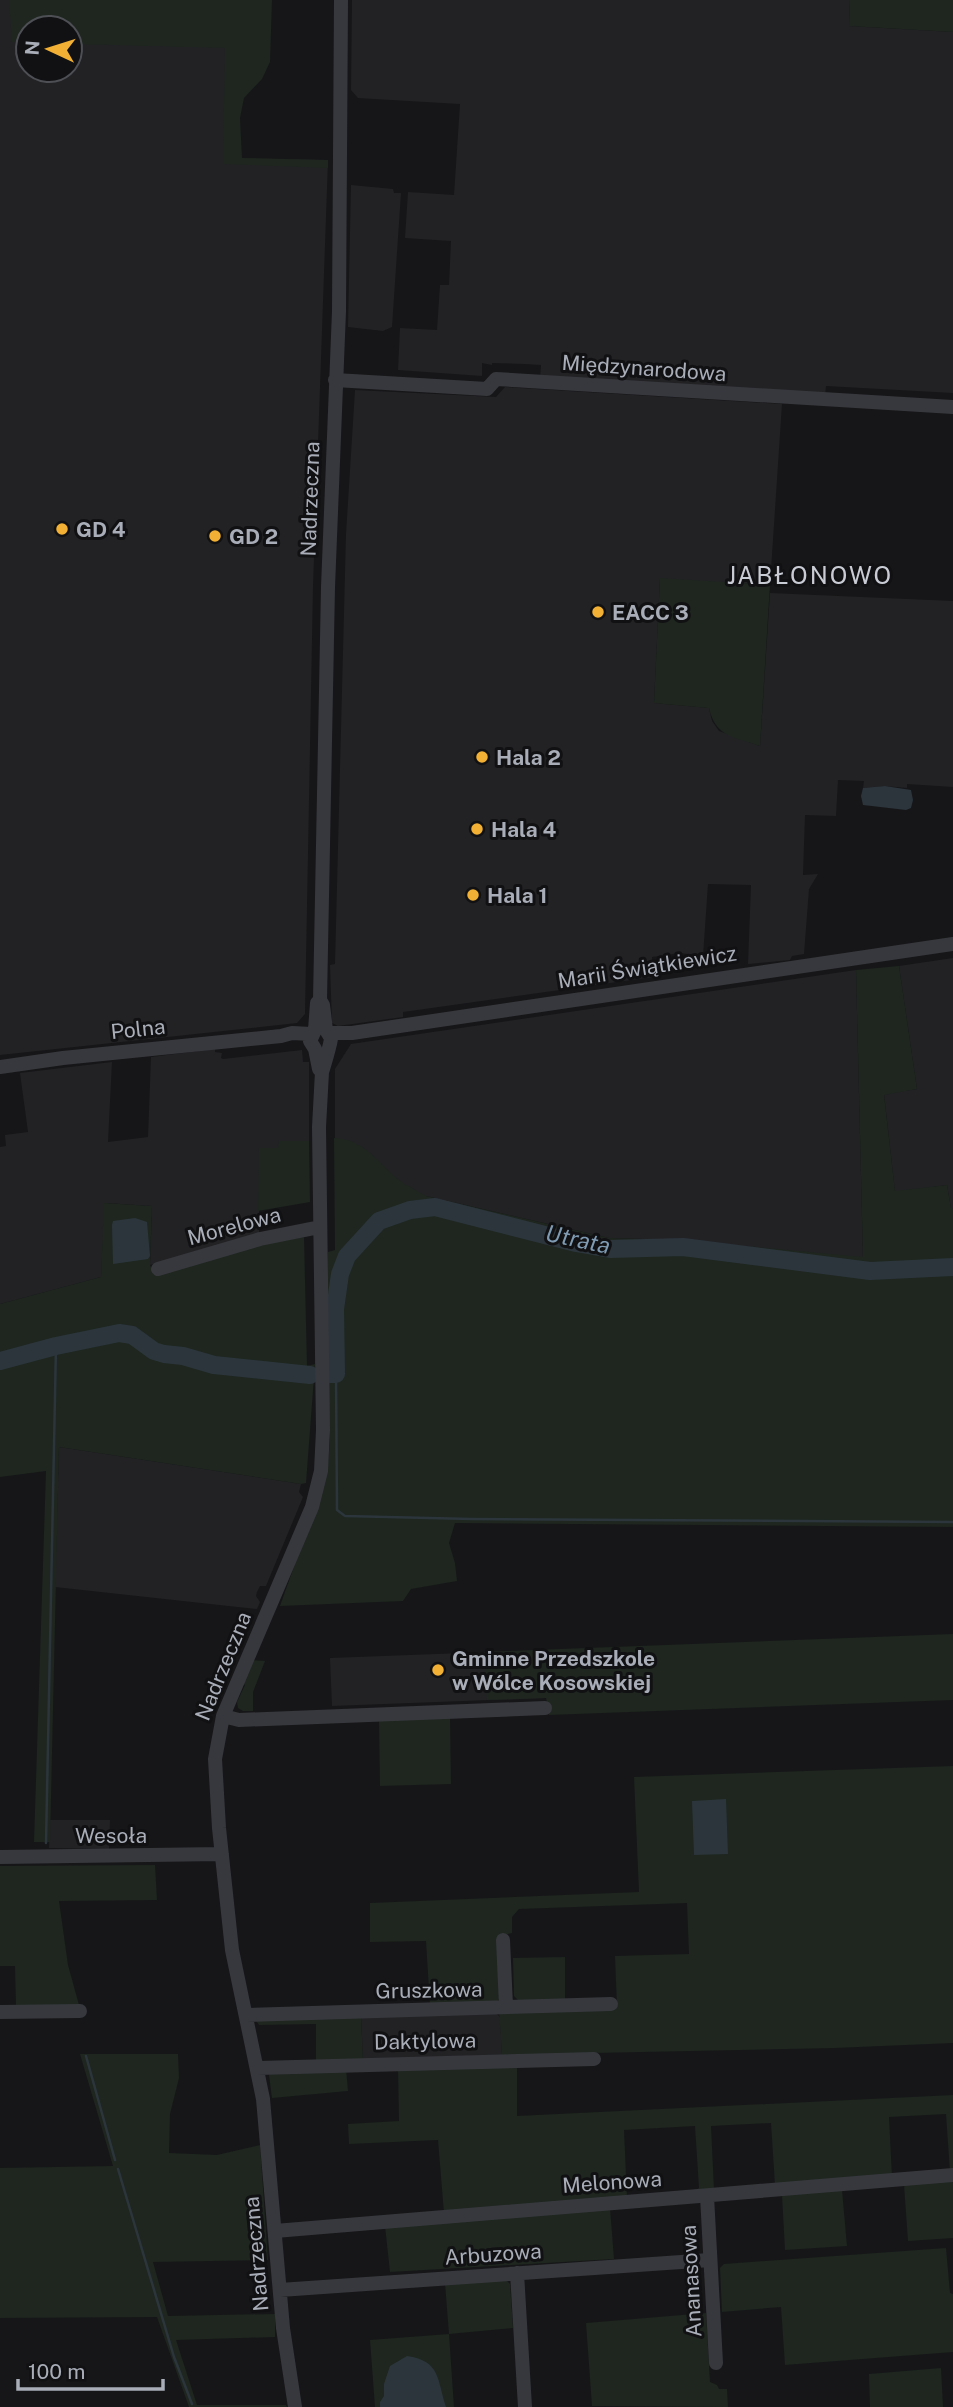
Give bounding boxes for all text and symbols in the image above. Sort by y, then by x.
north arrow [14,14,84,84]
text: N [21,40,44,56]
street label: Międzynarodowa [561,350,727,386]
street label: Nadrzeczna [295,441,325,557]
place label: GD 4 [76,517,126,542]
marker: GD 4 [54,521,70,537]
place label: GD 2 [229,524,278,549]
marker: GD 2 [207,528,223,544]
district label: JABŁONOWO [727,561,893,589]
place label: EACC 3 [612,600,689,625]
marker: EACC 3 [590,604,606,620]
place label: Hala 2 [496,745,561,770]
marker: Hala 2 [474,749,490,765]
place label: Hala 4 [491,817,556,842]
marker: Hala 4 [469,821,485,837]
place label: Hala 1 [487,883,547,908]
marker: Hala 1 [465,887,481,903]
street label: Marii Świątkiewicz [556,941,738,993]
street label: Polna [109,1014,167,1044]
street label: Morelowa [185,1202,283,1250]
water label: Utrata [543,1219,613,1259]
street label: Nadrzeczna [190,1608,256,1724]
place label: Gminne Przedszkole w Wólce Kosowskiej [452,1646,655,1695]
marker: Gminne Przedszkole w Wólce Kosowskiej [430,1662,446,1678]
street label: Wesoła [75,1823,147,1848]
street label: Gruszkowa [375,1977,483,2003]
street label: Daktylowa [374,2028,476,2054]
street label: Melonowa [561,2166,663,2198]
street label: Nadrzeczna [239,2195,273,2313]
street label: Ananasowa [676,2224,706,2338]
street label: Arbuzowa [444,2238,542,2270]
scale bar [18,2348,163,2392]
text: 100 m [28,2359,85,2384]

